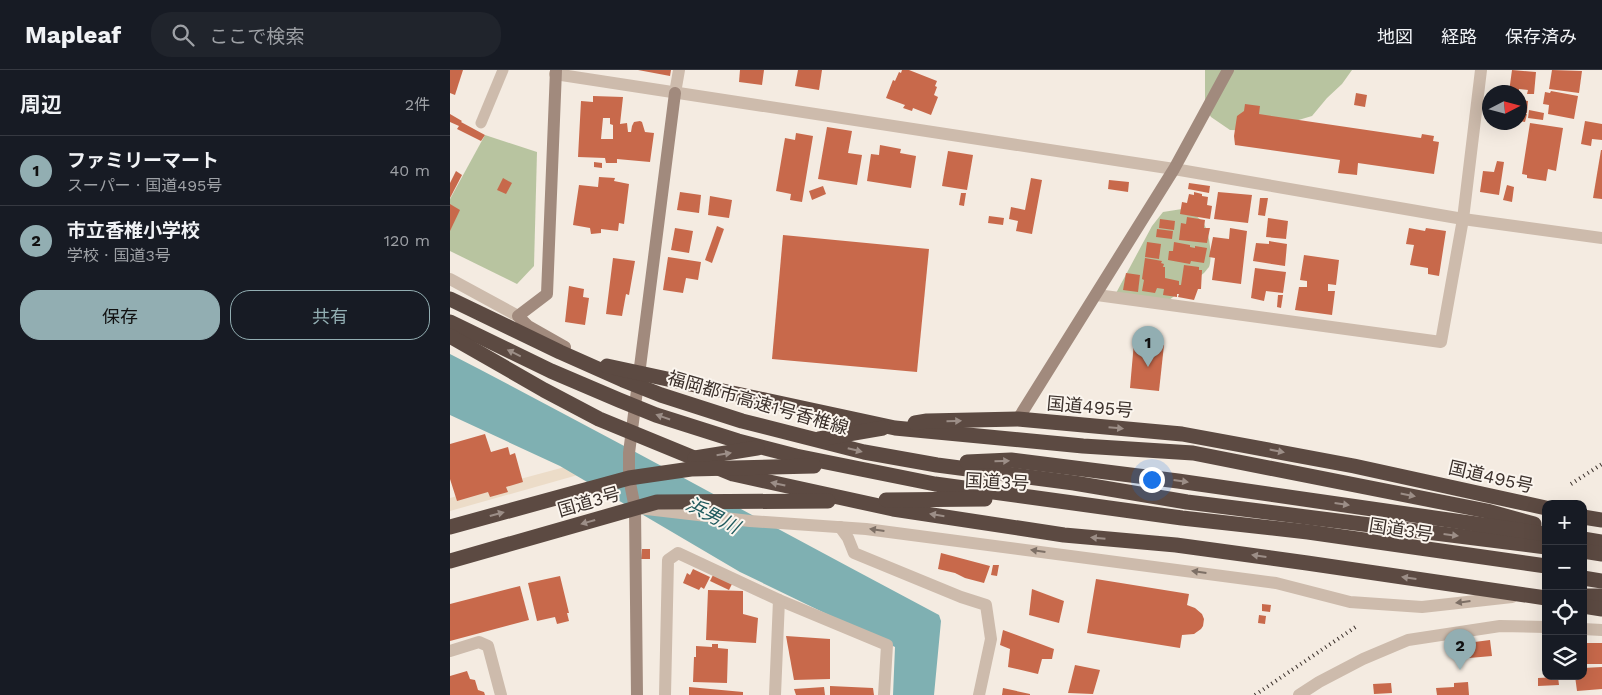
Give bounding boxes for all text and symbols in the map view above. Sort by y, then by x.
search box [151,12,501,57]
text: Mapleaf [25,21,121,49]
icon: search [169,21,197,49]
text: ここで検索 [209,25,304,48]
text: 地図 [1377,26,1413,47]
text: 経路 [1441,26,1477,47]
text: 保存済み [1505,26,1577,47]
north arrow [1482,85,1527,130]
text: 周辺 [20,92,62,117]
text: 2件 [405,95,430,114]
text: ファミリーマート [67,149,219,172]
text: 1 [33,161,39,180]
text: 40 m [390,161,430,180]
text: スーパー · 国道495号 [67,176,222,195]
text: 市立香椎小学校 [67,219,200,242]
text: 2 [31,231,41,250]
text: 120 m [384,231,430,250]
text: 学校 · 国道3号 [67,246,171,265]
button: 保存 [20,290,220,340]
button: 共有 [230,290,430,340]
pin: 1 [1132,326,1164,367]
one-way arrow [506,349,521,357]
street label: 福岡都市高速1号香椎線 [665,367,851,438]
street label: 国道495号 [1046,392,1134,421]
one-way arrow [655,413,670,421]
one-way arrow [947,416,963,424]
one-way arrow [1109,424,1125,432]
one-way arrow [847,446,862,454]
one-way arrow [1269,448,1285,456]
one-way arrow [717,449,733,457]
one-way arrow [994,456,1010,464]
street label: 国道495号 [1447,457,1536,496]
your location [1139,467,1165,493]
street label: 国道3号 [964,469,1030,494]
one-way arrow [1173,477,1189,485]
one-way arrow [770,480,785,488]
street label: 国道3号 [555,483,623,521]
one-way arrow [1400,491,1416,499]
water label: 浜男川 [682,492,745,540]
one-way arrow [1334,500,1350,508]
map controls [1542,500,1587,680]
button: + [1542,500,1587,545]
one-way arrow [490,510,505,518]
one-way arrow [929,511,945,519]
street label: 国道3号 [1368,514,1435,545]
one-way arrow [581,518,596,526]
one-way arrow [869,526,885,534]
one-way arrow [1444,532,1460,540]
one-way arrow [1089,534,1105,542]
button: − [1542,545,1587,590]
one-way arrow [1030,547,1046,555]
one-way arrow [1251,552,1267,560]
one-way arrow [1191,568,1207,576]
one-way arrow [1401,573,1417,581]
button: locate [1542,590,1587,635]
one-way arrow [1455,598,1471,606]
pin: 2 [1444,629,1476,670]
button: layers [1542,635,1587,680]

